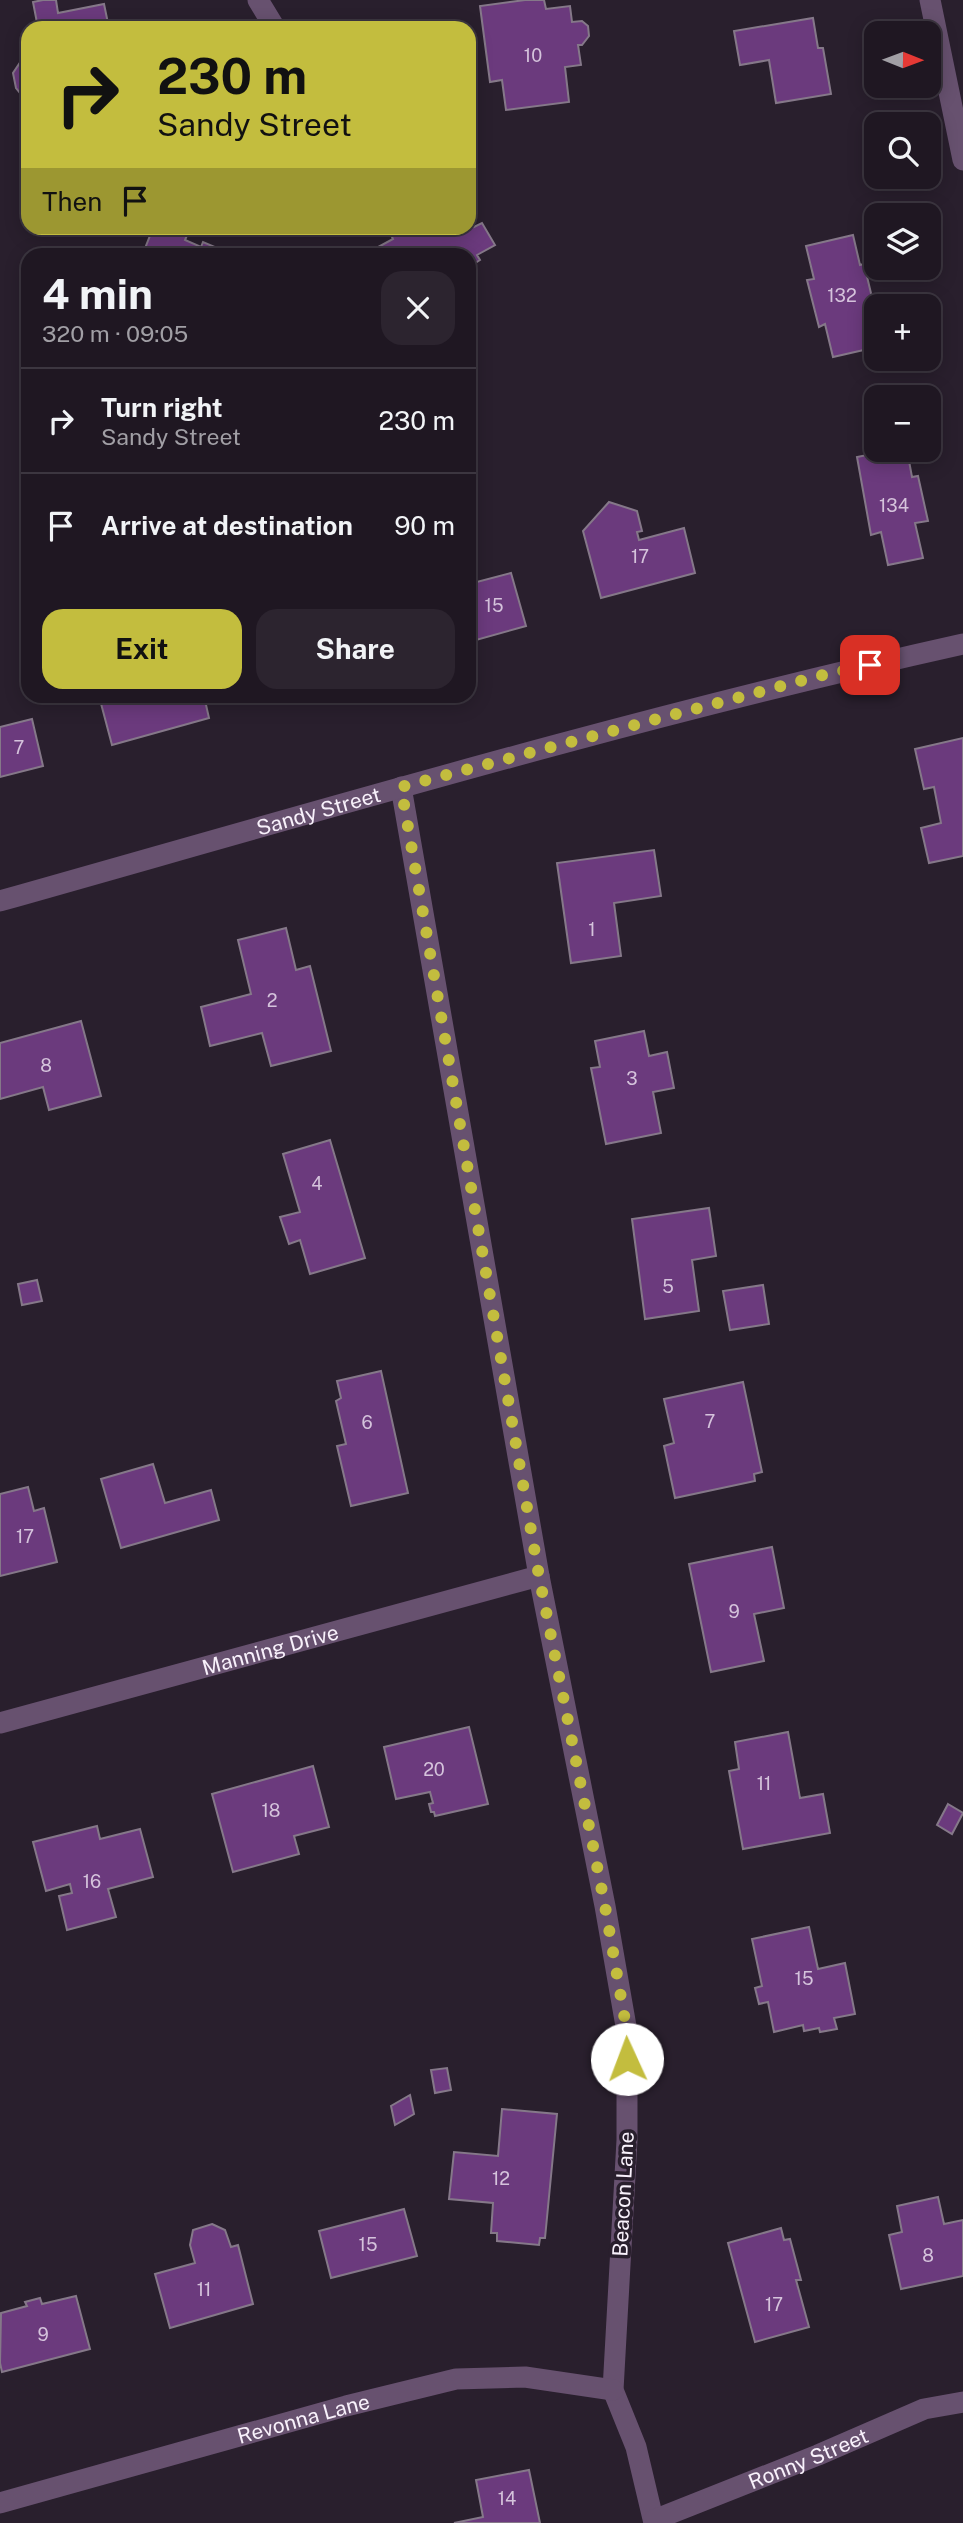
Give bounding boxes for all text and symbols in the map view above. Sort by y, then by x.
north arrow [864,21,942,98]
map controls [864,21,941,462]
house number: 10 [524,45,542,66]
text: 230 m [157,47,307,105]
icon: right [42,49,133,140]
text: Sandy Street [157,106,352,143]
button: search [864,112,941,189]
icon: arrive [116,182,154,220]
text: Then [42,186,102,217]
button: layers [864,203,941,280]
text: 4 min [42,269,153,318]
button: close [381,271,455,345]
house number: 132 [827,285,857,306]
button: + [864,294,941,371]
text: 320 m · 09:05 [42,320,188,347]
button: − [864,385,941,462]
text: Turn right [101,392,223,423]
icon: right [42,402,80,440]
text: 230 m [379,405,455,436]
text: Sandy Street [101,423,241,450]
house number: 134 [879,495,909,516]
icon: arrive [42,507,80,545]
text: Arrive at destination [101,510,353,541]
text: 90 m [394,510,455,541]
house number: 17 [631,546,649,567]
house number: 15 [485,595,503,616]
button: Exit [42,609,242,689]
button: Share [256,609,455,689]
pin [840,635,900,695]
icon: arrive [851,646,889,684]
house number: 7 [14,737,24,758]
street label: Sandy Street [253,781,383,840]
house number: 1 [588,919,596,940]
house number: 2 [267,990,277,1011]
house number: 8 [40,1055,52,1076]
house number: 3 [626,1068,638,1089]
house number: 4 [311,1173,323,1194]
house number: 5 [662,1276,674,1297]
house number: 7 [705,1411,715,1432]
house number: 6 [361,1412,373,1433]
house number: 17 [16,1526,34,1547]
house number: 9 [728,1601,740,1622]
street label: Manning Drive [199,1619,341,1680]
house number: 20 [423,1759,445,1780]
house number: 11 [757,1773,771,1794]
house number: 18 [262,1800,280,1821]
house number: 16 [83,1871,101,1892]
house number: 15 [795,1968,813,1989]
position arrow [590,2022,664,2096]
street label: Beacon Lane [607,2131,639,2257]
house number: 12 [492,2168,510,2189]
house number: 15 [359,2234,377,2255]
house number: 8 [922,2245,934,2266]
house number: 11 [197,2279,211,2300]
house number: 17 [765,2294,783,2315]
house number: 9 [37,2324,49,2345]
street label: Revonna Lane [234,2388,372,2448]
street label: Ronny Street [745,2422,872,2494]
house number: 14 [498,2488,516,2509]

